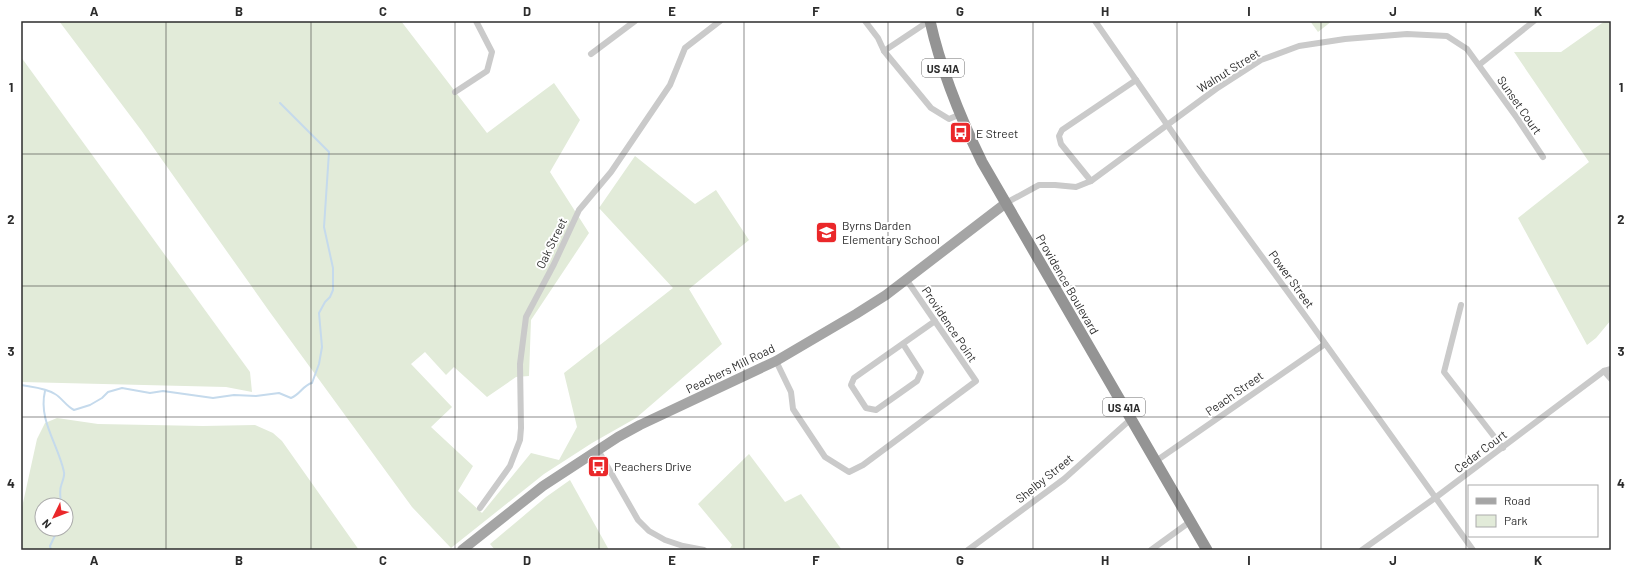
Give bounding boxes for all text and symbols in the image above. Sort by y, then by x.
text: A [90,3,99,19]
text: B [235,3,243,19]
text: C [379,3,387,19]
text: D [523,3,531,19]
text: E [668,3,676,19]
text: F [812,3,820,19]
text: G [956,3,964,19]
text: H [1101,3,1109,19]
text: I [1247,3,1251,19]
text: J [1389,3,1397,19]
text: K [1534,3,1542,19]
street label: Walnut Street [1194,45,1262,95]
road number: US 41A [922,59,964,77]
street label: Sunset Court [1495,73,1545,137]
text: 1 [9,79,13,95]
text: 1 [1619,79,1623,95]
bus stop icon: E Street [947,120,973,146]
place label: E Street [976,126,1018,140]
text: 2 [7,211,15,227]
text: 2 [1617,211,1625,227]
street label: Oak Street [533,215,569,271]
place label: Byrns Darden Elementary School [842,218,940,246]
school or university icon: Byrns Darden Elementary School [813,219,839,245]
street label: Providence Boulevard [1034,232,1102,336]
street label: Power Street [1266,248,1318,310]
street label: Providence Point [920,284,980,364]
street label: Peachers Mill Road [683,340,777,396]
text: 3 [7,343,15,359]
text: 3 [1617,343,1625,359]
street label: Peach Street [1202,368,1266,418]
road number: US 41A [1103,398,1145,416]
street label: Cedar Court [1451,427,1509,475]
street label: Shelby Street [1013,451,1075,505]
bus stop icon: Peachers Drive [586,453,612,479]
place label: Peachers Drive [614,459,692,473]
text: 4 [7,475,15,491]
text: 4 [1617,475,1625,491]
legend [1468,485,1598,537]
text: Road [1504,493,1531,507]
north arrow [34,497,74,537]
text: Park [1504,513,1528,527]
text: N [39,517,54,531]
text: A [90,552,99,568]
text: B [235,552,243,568]
text: C [379,552,387,568]
text: D [523,552,531,568]
text: E [668,552,676,568]
text: F [812,552,820,568]
text: G [956,552,964,568]
text: H [1101,552,1109,568]
text: I [1247,552,1251,568]
text: J [1389,552,1397,568]
text: K [1534,552,1542,568]

